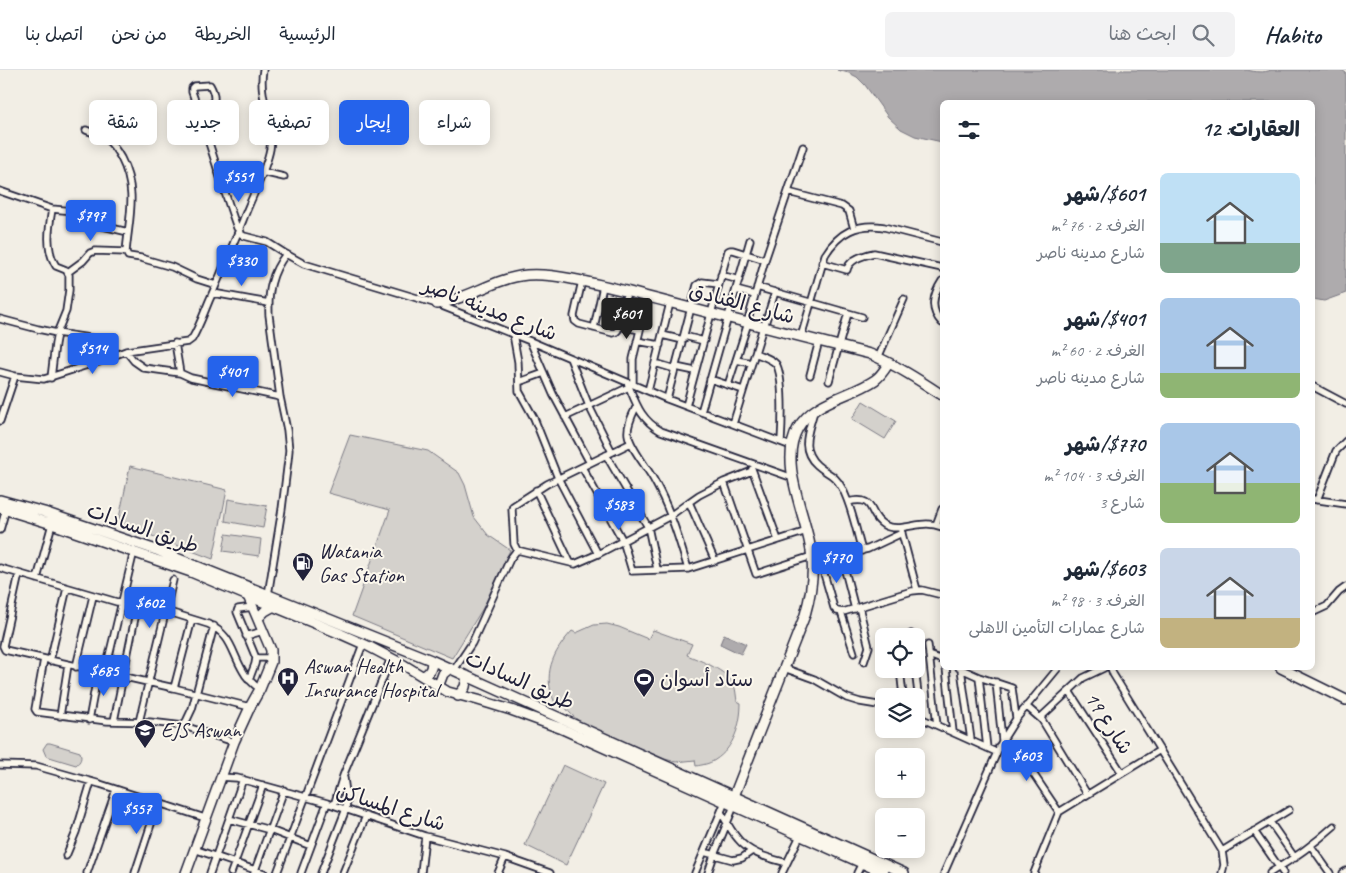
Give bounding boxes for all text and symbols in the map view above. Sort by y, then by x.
search box [885,12,1235,57]
text: Habito [1265,20,1321,50]
icon: search [1189,21,1217,49]
text: ابحث هنا [1108,22,1177,46]
text: اتصل بنا [25,23,83,45]
text: من نحن [111,23,167,45]
text: الخريطة [195,23,251,45]
text: الرئيسية [279,23,336,45]
chip: شقة [89,100,157,145]
chip: جديد [167,100,239,145]
chip: تصفية [249,100,329,145]
chip: إيجار [339,100,409,145]
chip: شراء [419,100,490,145]
icon: filters [955,116,983,144]
text: العقارات: 12 [1202,116,1300,142]
pin: $551 [209,160,269,203]
text: $551 [225,167,253,187]
text: $601/شهر [1065,181,1145,207]
icon: home [1200,193,1260,253]
pin: $797 [61,200,121,242]
text: $797 [77,206,105,226]
text: الغرف: 2 · 76 m² [1051,216,1145,236]
text: شارع مدينه ناصر [1037,243,1145,263]
pin: $330 [212,244,272,287]
text: $330 [228,251,256,271]
street label: شارع مدينه ناصر [417,271,561,348]
street label: شارع الفنادق [686,276,798,331]
pin: $601 [597,298,657,340]
text: $601 [612,304,642,324]
text: $401/شهر [1065,306,1145,332]
icon: home [1200,318,1260,378]
pin: $514 [63,332,123,375]
text: $514 [79,339,107,359]
text: الغرف: 2 · 60 m² [1051,341,1145,361]
pin: $401 [203,356,263,398]
text: $401 [219,362,247,382]
text: شارع مدينه ناصر [1037,368,1145,388]
text: $770/شهر [1066,431,1145,457]
icon: home [1200,443,1260,503]
text: الغرف: 3 · 104 m² [1044,466,1145,486]
pin: $583 [589,488,649,531]
text: شارع 3 [1099,493,1145,513]
text: $583 [605,495,633,515]
street label: طريق السادات [84,497,202,559]
place label: Watania Gas Station [319,538,405,588]
pin: $770 [807,542,867,584]
text: $770 [823,548,851,568]
fuel station icon: Watania Gas Station [291,551,315,582]
text: $603/شهر [1065,556,1145,582]
icon: home [1200,568,1260,628]
pin: $602 [120,586,180,629]
text: الغرف: 3 · 98 m² [1051,591,1145,611]
text: $602 [135,593,165,613]
text: شارع عمارات التأمين الاهلى [968,618,1145,638]
map controls [875,628,925,858]
button: locate [875,628,925,678]
street label: طريق السادات [461,644,579,716]
place label: Aswan Health Insurance Hospital [304,653,442,703]
pin: $685 [74,654,134,697]
text: $685 [90,661,118,681]
hospital icon: Aswan Health Insurance Hospital [276,666,300,697]
place label: ستاد أسوان [660,666,753,692]
sports icon: ستاد أسوان [632,667,656,698]
street label: شارع 19 [1078,687,1139,760]
button: layers [875,688,925,738]
place label: EJS Aswan [161,717,242,743]
school or university icon: EJS Aswan [133,718,157,749]
pin: $603 [997,740,1057,782]
text: $603 [1012,746,1042,766]
button: + [875,748,925,798]
street label: شارع المساكن [333,777,449,839]
pin: $557 [107,792,167,835]
text: $557 [123,799,151,819]
button: − [875,808,925,858]

